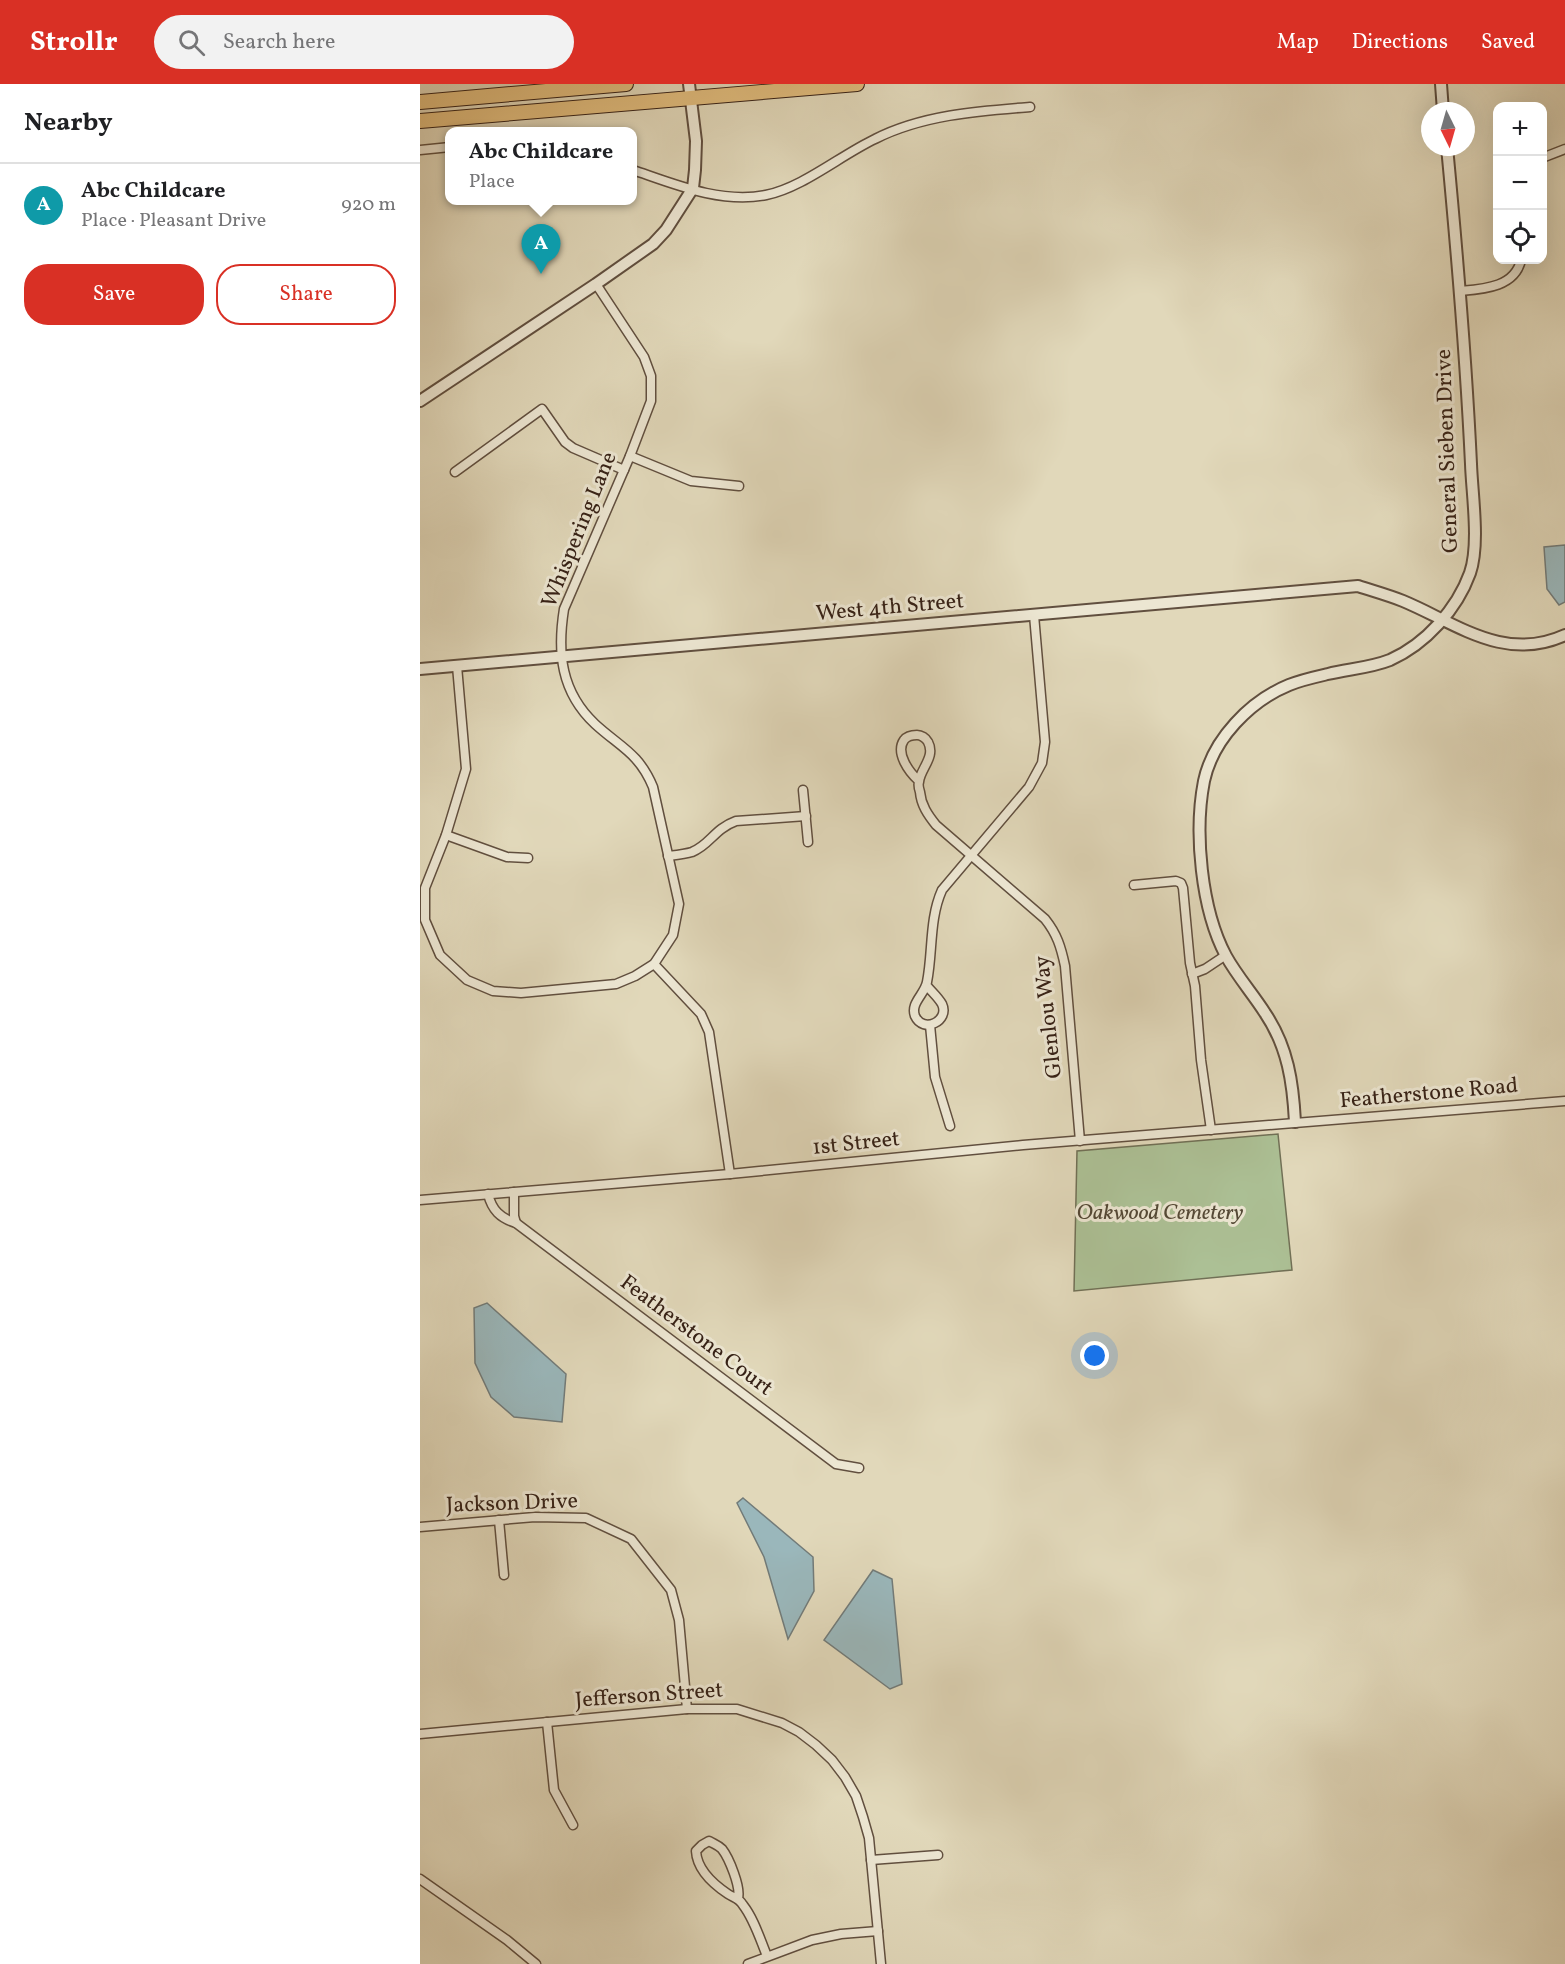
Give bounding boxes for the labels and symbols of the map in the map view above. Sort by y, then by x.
north arrow [1421,102,1475,156]
pin: A [522,224,560,274]
street label: General Sieben Drive [1429,348,1467,554]
street label: Whispering Lane [535,447,625,613]
street label: West 4th Street [815,586,965,630]
street label: Glenlou Way [1027,954,1071,1080]
street label: Featherstone Road [1338,1071,1520,1117]
street label: 1st Street [811,1124,902,1164]
park label: Oakwood Cemetery [1077,1198,1243,1229]
street label: Featherstone Court [613,1268,779,1404]
your location [1080,1341,1109,1370]
street label: Jackson Drive [446,1486,578,1522]
street label: Jefferson Street [574,1675,724,1717]

